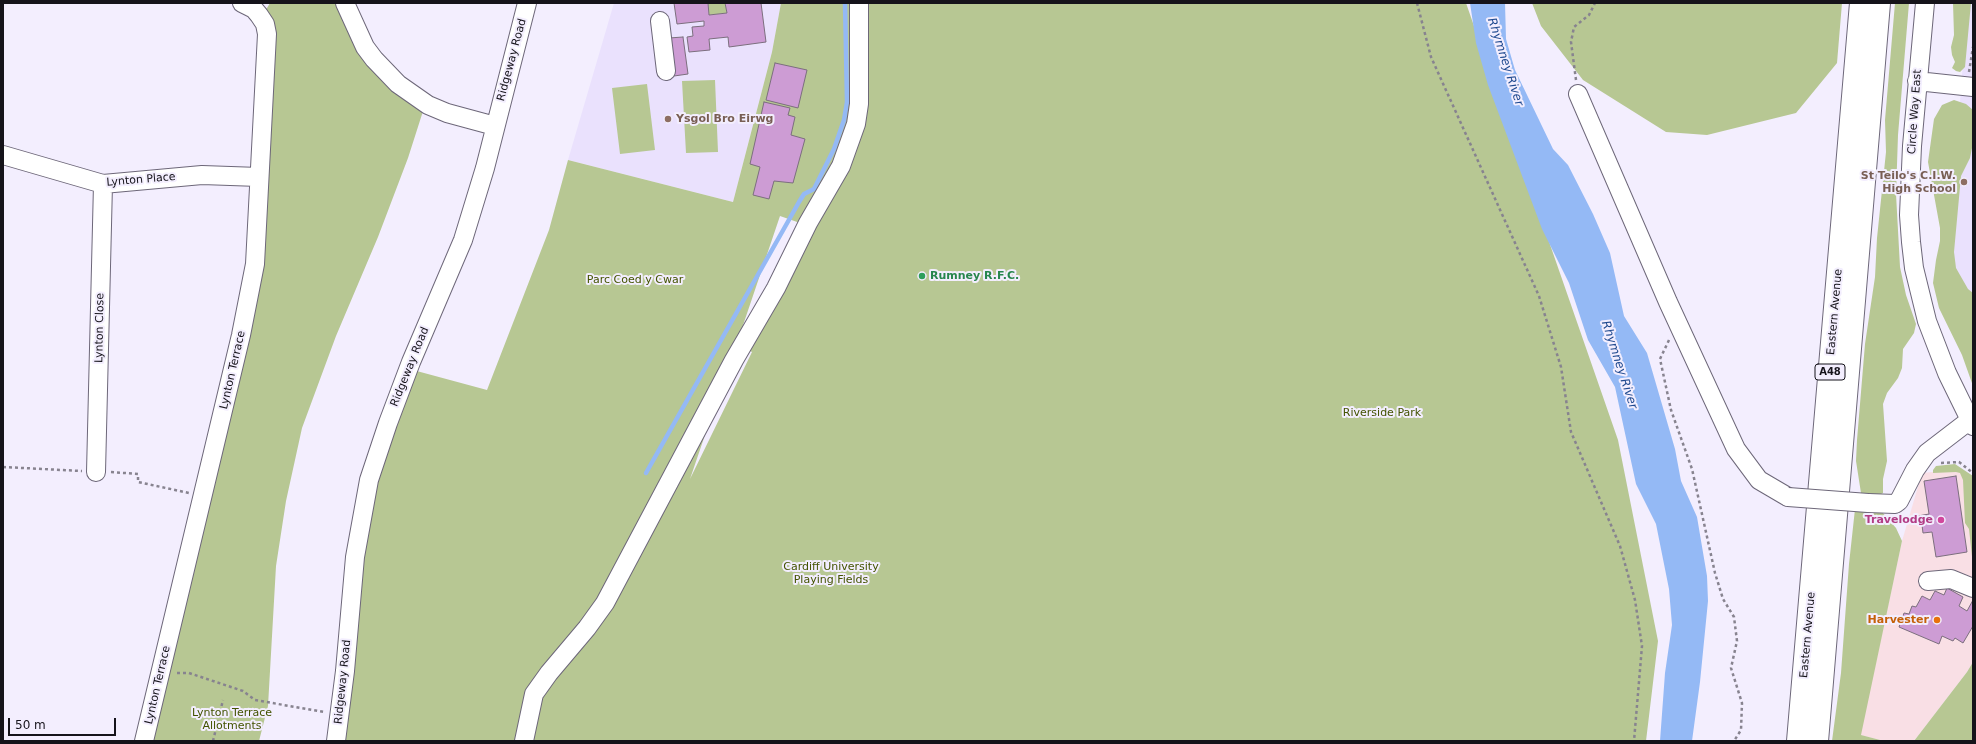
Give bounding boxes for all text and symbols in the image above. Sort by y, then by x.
water label: Rhymney River [1484,16,1526,108]
street label: Ridgeway Road [495,17,529,103]
street label: Circle Way East [1905,69,1925,155]
place label: Ysgol Bro Eirwg [676,112,773,126]
marker: Ysgol Bro Eirwg [663,114,673,124]
place label: St Teilo's C.I.W. High School [1861,169,1956,195]
street label: Lynton Place [106,170,176,190]
marker: St Teilo's C.I.W. High School [1959,177,1969,187]
place label: Rumney R.F.C. [930,269,1019,283]
street label: Eastern Avenue [1825,269,1845,355]
marker: Rumney R.F.C. [917,271,927,281]
park label: Parc Coed y Cwar [587,273,683,287]
street label: Lynton Close [93,293,107,363]
water label: Rhymney River [1598,319,1640,411]
street label: Ridgeway Road [388,325,432,409]
street label: Lynton Terrace [218,329,248,411]
road number: A48 [1815,364,1845,380]
park label: Riverside Park [1343,406,1421,420]
place label: Travelodge [1865,513,1933,527]
marker: Travelodge [1936,515,1946,525]
park label: Cardiff University Playing Fields [783,560,879,586]
street label: Eastern Avenue [1798,592,1818,678]
place label: Harvester [1868,613,1929,627]
marker: Harvester [1932,615,1942,625]
street label: Ridgeway Road [332,639,354,725]
street label: Lynton Terrace [143,644,173,726]
park label: Lynton Terrace Allotments [192,706,272,732]
scale bar [10,710,118,736]
text: 50 m [15,718,46,732]

